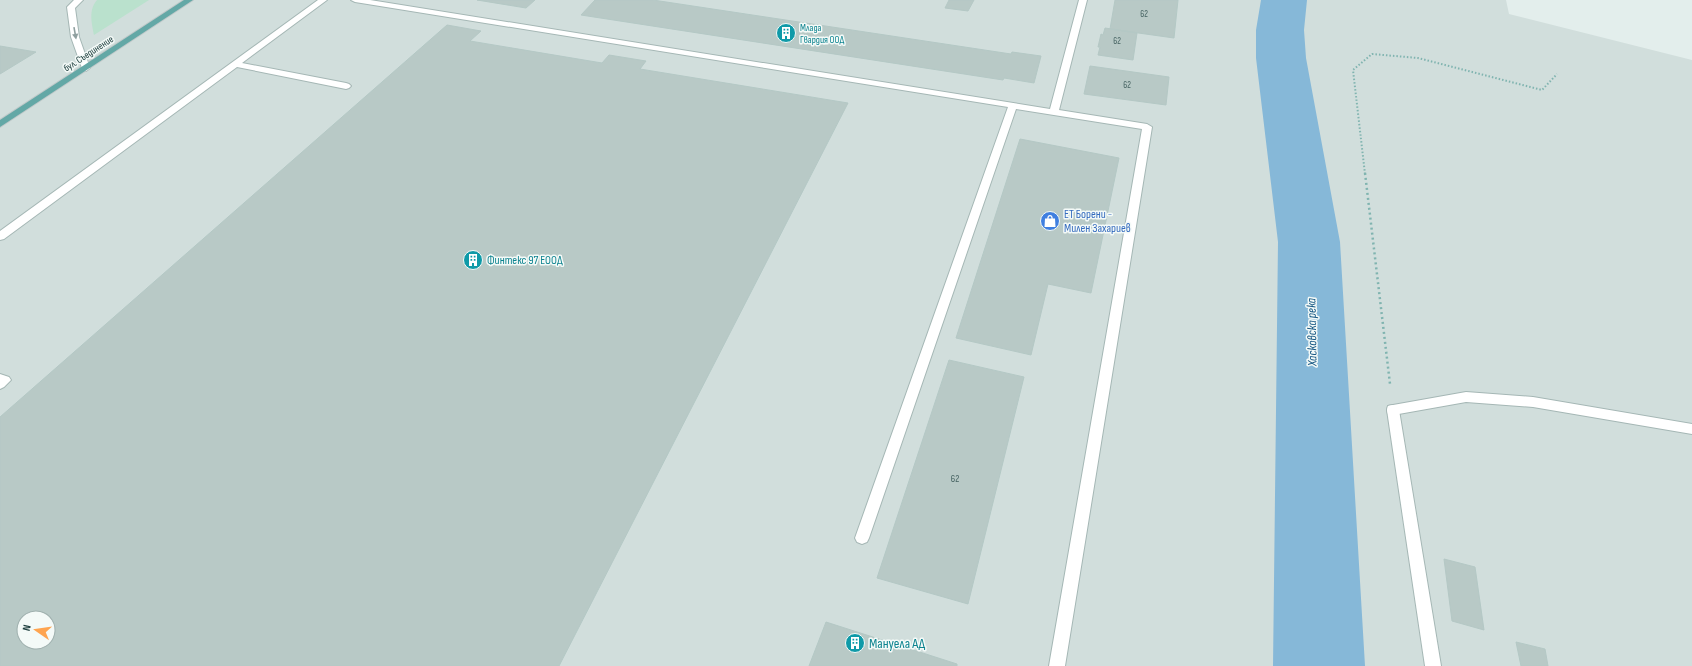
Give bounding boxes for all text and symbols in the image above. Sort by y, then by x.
house number: 62 [1140,9,1148,20]
building icon: Млада Гвардия ООД [775,22,797,44]
place label: Млада Гвардия ООД [800,22,844,46]
one-way arrow [72,26,78,39]
street label: бул. Съединение [61,33,116,74]
house number: 62 [1113,36,1121,47]
house number: 62 [1123,80,1131,91]
place label: ЕТ Борени - Милен Захариев [1064,207,1131,236]
shop icon: ЕТ Борени - Милен Захариев [1039,210,1061,232]
building icon: Финтекс 97 ЕООД [462,249,484,271]
place label: Финтекс 97 ЕООД [487,253,563,268]
water label: Хасковска река [1303,297,1321,367]
house number: 62 [951,473,959,485]
north arrow [16,610,56,650]
text: N [20,623,34,632]
building icon: Мануела АД [844,632,866,654]
place label: Мануела АД [869,635,926,652]

